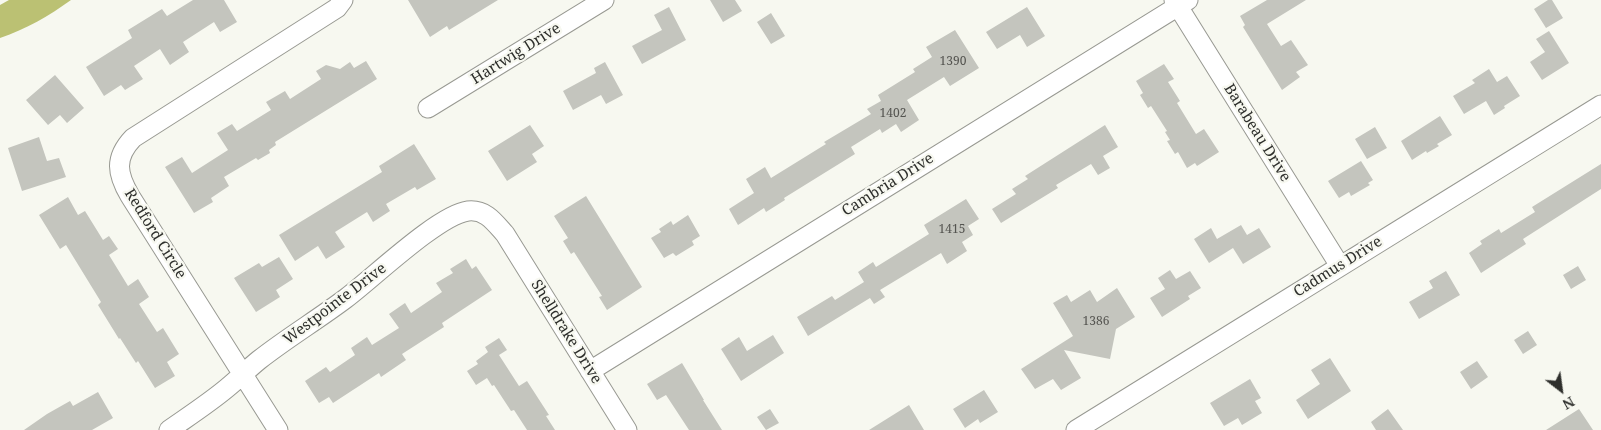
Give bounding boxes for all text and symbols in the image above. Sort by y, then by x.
street label: Hartwig Drive [468,19,564,89]
house number: 1390 [940,55,966,69]
street label: Barabeau Drive [1220,81,1294,185]
house number: 1402 [880,107,906,121]
street label: Cambria Drive [839,150,937,220]
street label: Redford Circle [120,186,190,282]
house number: 1415 [939,223,965,237]
street label: Cadmus Drive [1291,233,1385,301]
street label: Westpointe Drive [280,260,390,348]
street label: Shelldrake Drive [527,277,605,387]
house number: 1386 [1083,315,1109,329]
north arrow [1536,365,1586,415]
text: N [1559,392,1578,414]

